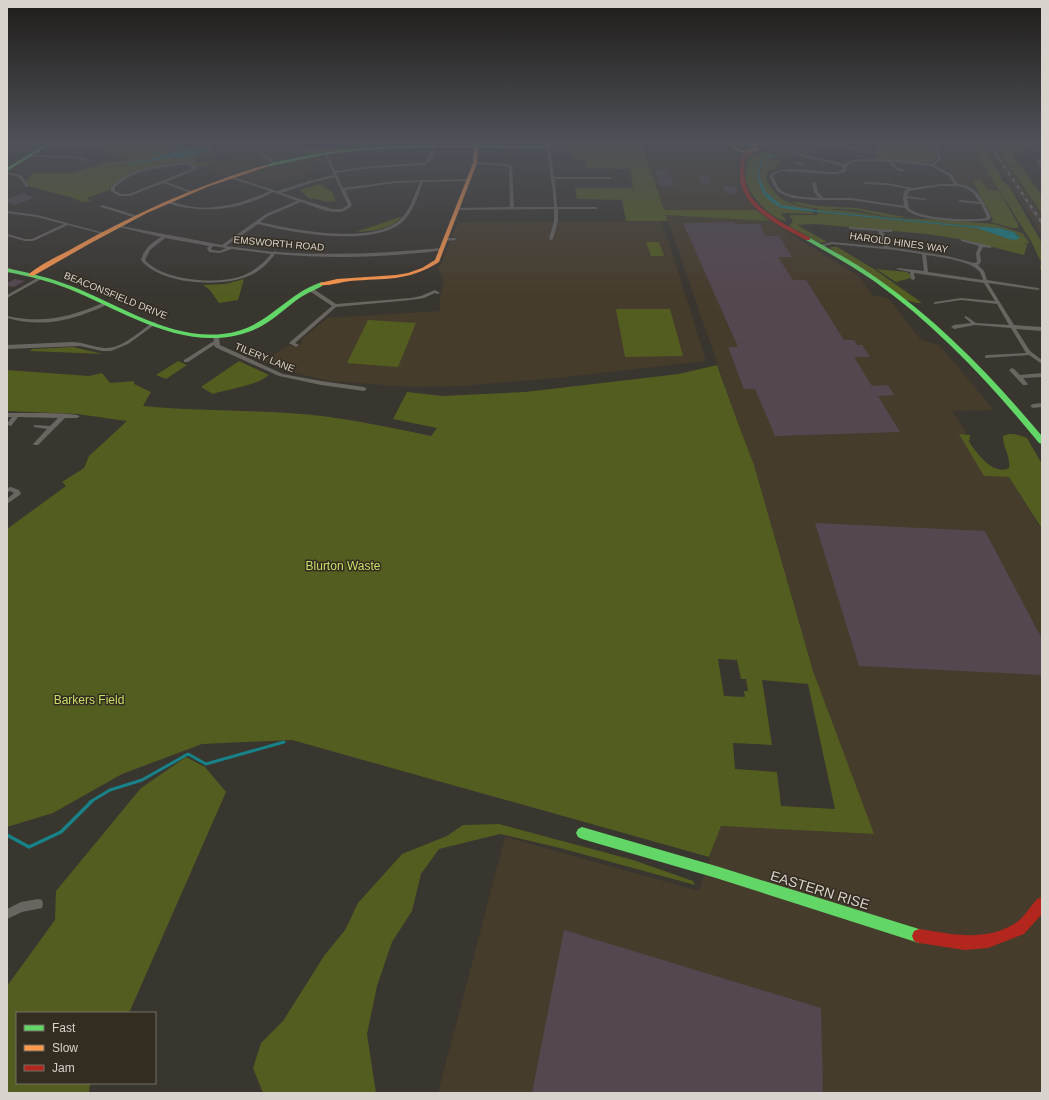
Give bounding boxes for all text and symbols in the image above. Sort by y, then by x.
street label: HAROLD HINES WAY [849,230,949,255]
street label: EMSWORTH ROAD [233,234,325,253]
street label: BEACONSFIELD DRIVE [62,270,169,321]
street label: TILERY LANE [233,340,297,375]
park label: Blurton Waste [306,559,381,573]
park label: Barkers Field [54,693,124,707]
street label: EASTERN RISE [769,867,871,913]
legend [16,1012,156,1084]
text: Fast [52,1021,76,1035]
text: Slow [52,1041,78,1055]
text: Jam [52,1061,75,1075]

